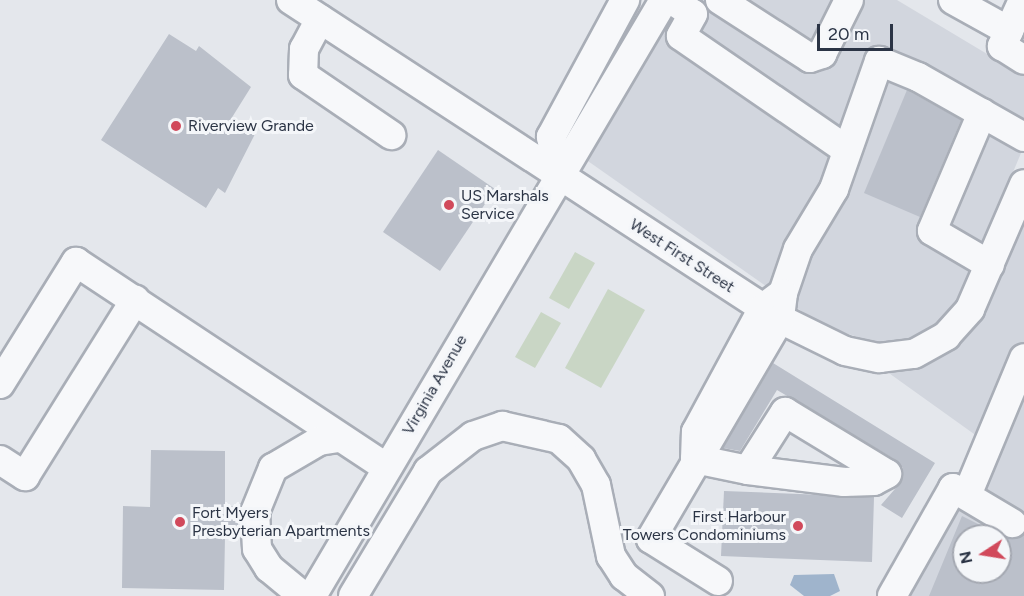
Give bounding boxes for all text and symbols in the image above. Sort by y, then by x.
scale bar [820,12,896,50]
text: 20 m [828,23,869,45]
place label: Riverview Grande [188,116,314,136]
marker: Riverview Grande [169,119,183,133]
place label: US Marshals Service [461,186,549,224]
marker: US Marshals Service [442,198,456,212]
street label: West First Street [626,215,738,297]
street label: Virginia Avenue [399,332,471,438]
place label: Fort Myers Presbyterian Apartments [192,503,370,541]
place label: First Harbour Towers Condominiums [623,507,786,545]
marker: Fort Myers Presbyterian Apartments [173,515,187,529]
marker: First Harbour Towers Condominiums [791,519,805,533]
north arrow [952,524,1012,584]
text: N [955,549,976,565]

